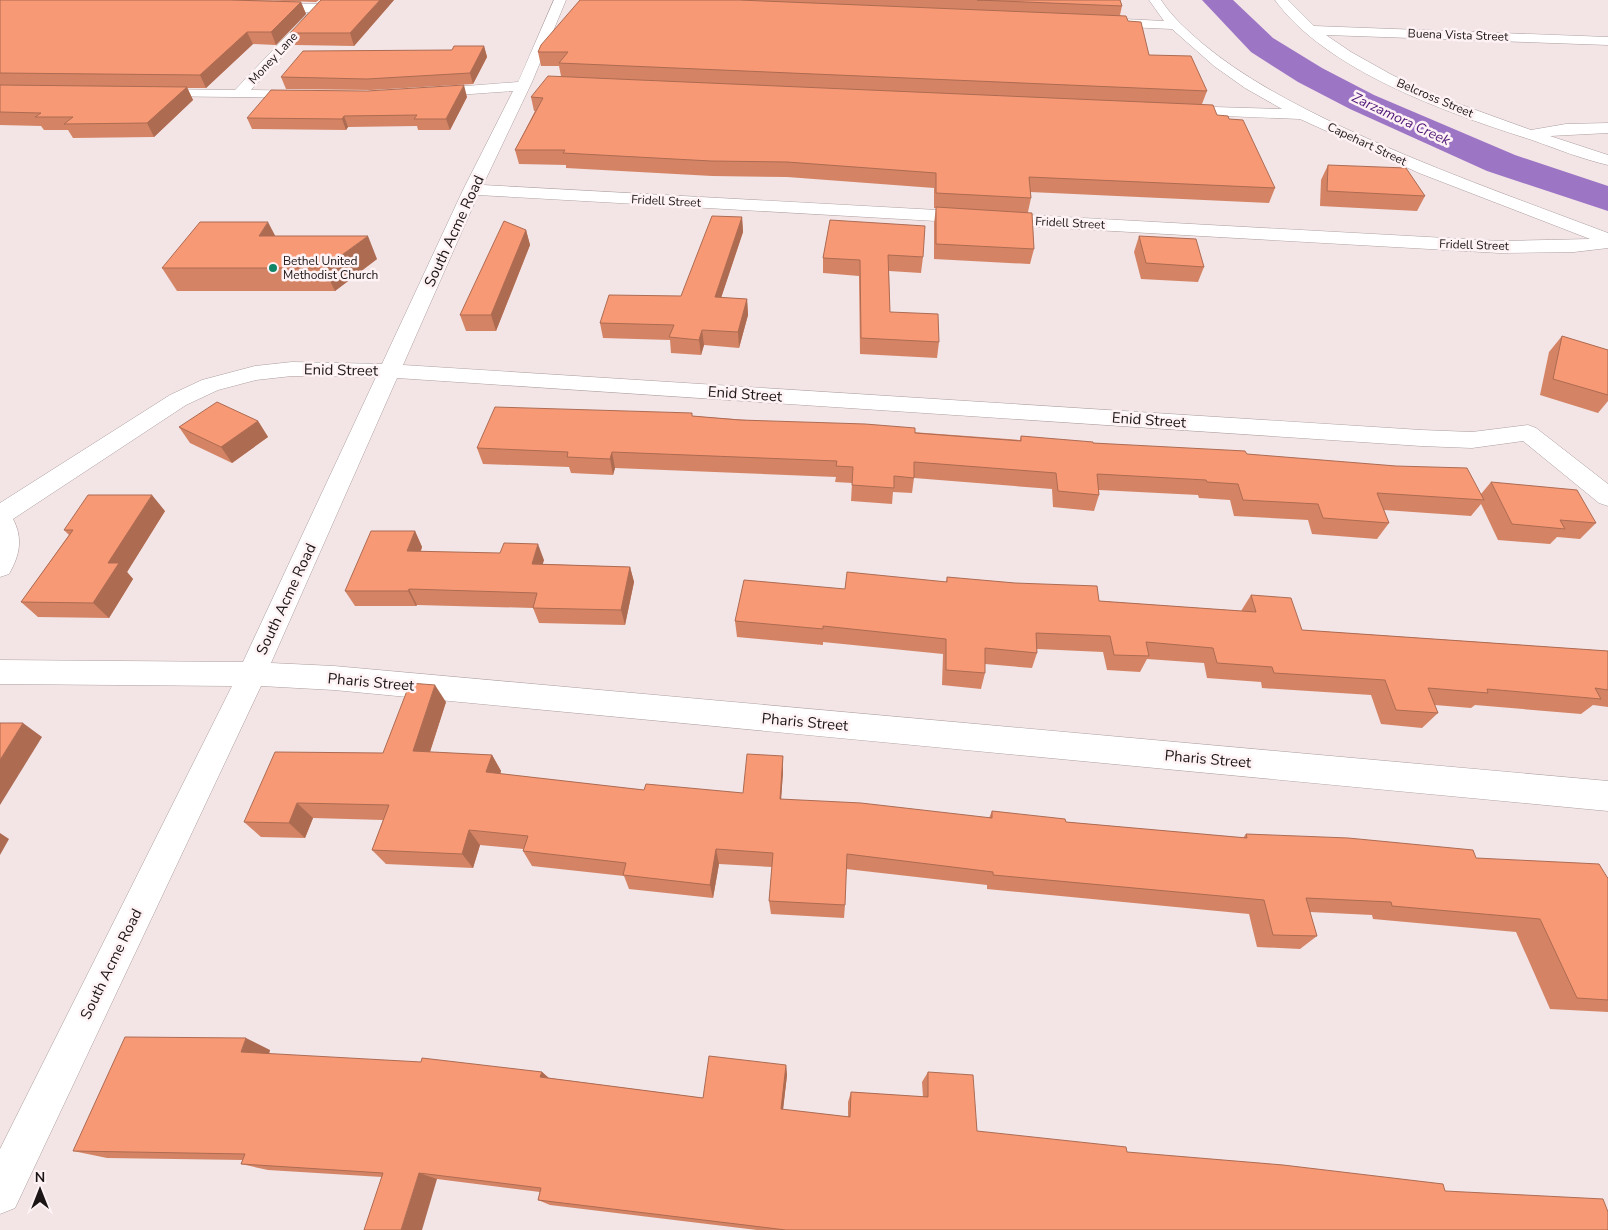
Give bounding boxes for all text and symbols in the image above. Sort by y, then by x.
street label: Buena Vista Street [1407,25,1509,45]
street label: Money Lane [245,29,301,87]
street label: Belcross Street [1394,75,1477,122]
water label: Zarzamora Creek [1349,88,1454,151]
street label: Capehart Street [1325,119,1410,170]
street label: South Acme Road [419,172,489,290]
street label: Fridell Street [631,191,702,211]
street label: Fridell Street [1035,213,1106,233]
street label: Fridell Street [1439,236,1510,254]
place label: Bethel United Methodist Church [283,253,378,283]
marker: Bethel United Methodist Church [267,262,279,274]
street label: Enid Street [304,359,379,381]
street label: Enid Street [707,381,783,407]
street label: Enid Street [1111,407,1187,433]
street label: South Acme Road [251,540,321,658]
street label: Pharis Street [327,668,416,696]
street label: Pharis Street [761,708,850,736]
street label: Pharis Street [1164,745,1253,773]
street label: South Acme Road [75,905,147,1023]
north arrow [15,1165,65,1215]
text: N [35,1168,45,1187]

